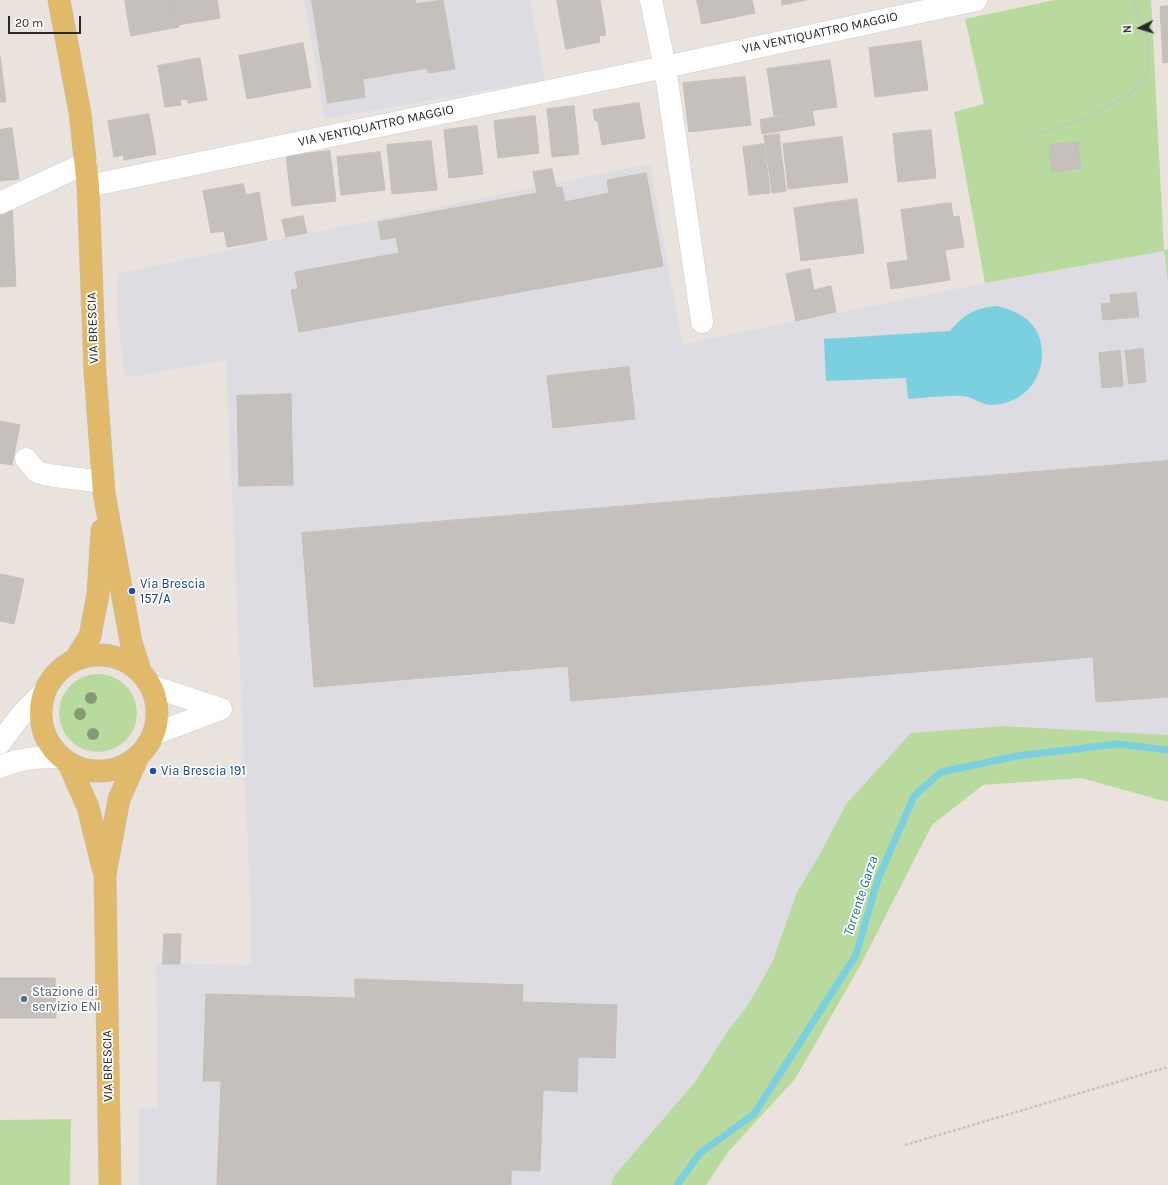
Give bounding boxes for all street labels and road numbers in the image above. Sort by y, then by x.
street label: VIA VENTIQUATTRO MAGGIO [741,9,899,57]
street label: VIA VENTIQUATTRO MAGGIO [297,102,455,150]
street label: VIA BRESCIA [84,292,102,364]
street label: VIA BRESCIA [100,1030,116,1102]

